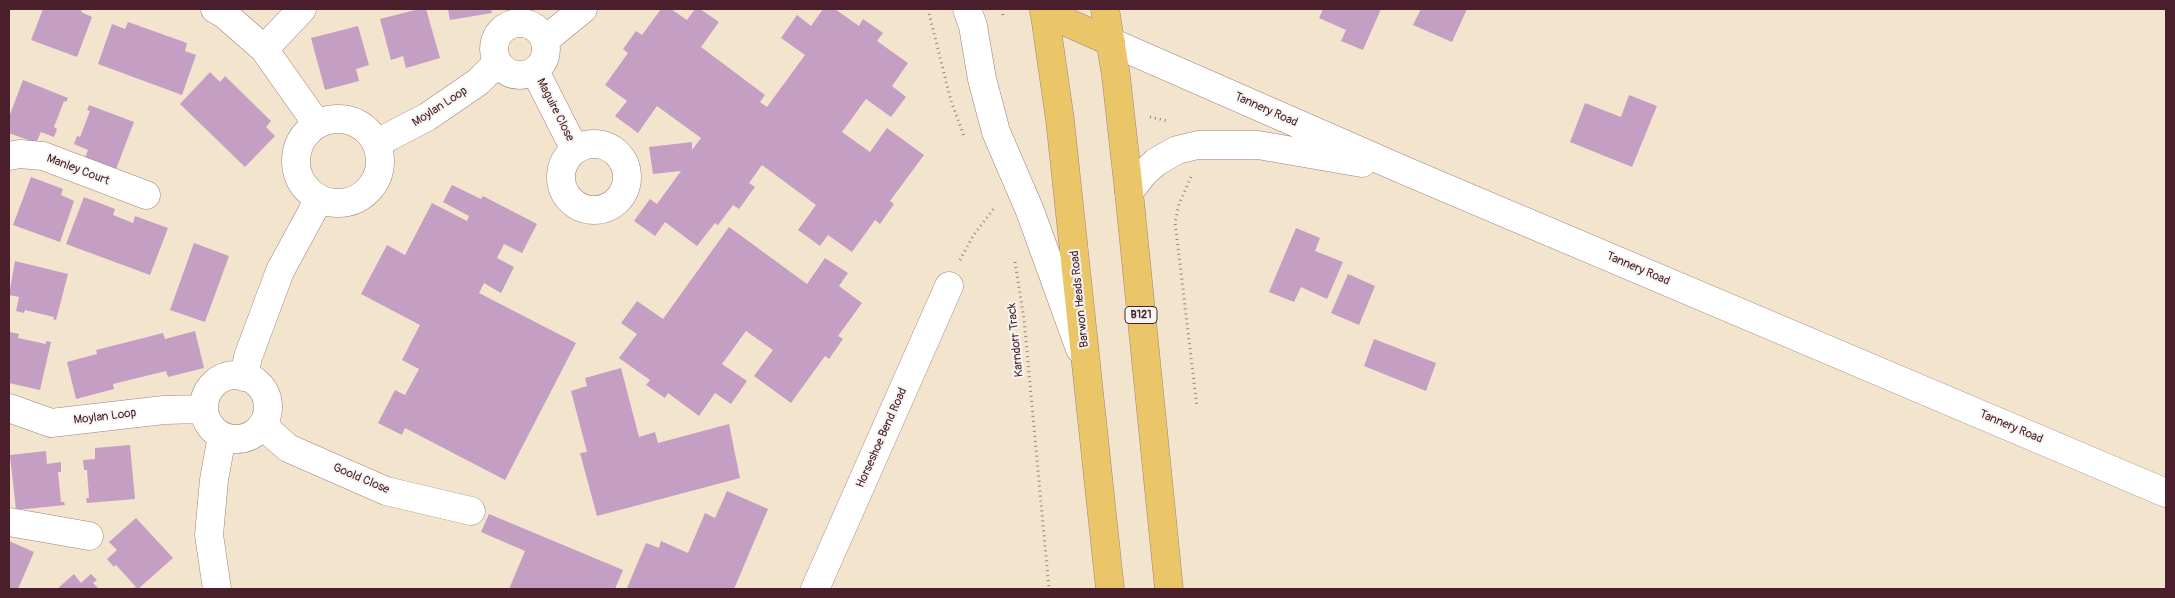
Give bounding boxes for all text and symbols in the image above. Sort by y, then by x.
street label: Maguire Close [533,76,577,144]
street label: Moylan Loop [410,84,470,130]
street label: Tannery Road [1232,90,1300,130]
street label: Manley Court [45,151,111,189]
street label: Tannery Road [1604,249,1672,289]
street label: Barwon Heads Road [1068,250,1092,348]
street label: Karndorr Track [1005,302,1027,378]
road number: B121 [1125,306,1157,324]
street label: Horseshoe Bend Road [853,386,911,490]
street label: Moylan Loop [73,406,137,428]
street label: Tannery Road [1977,407,2045,447]
street label: Goold Close [330,461,392,497]

